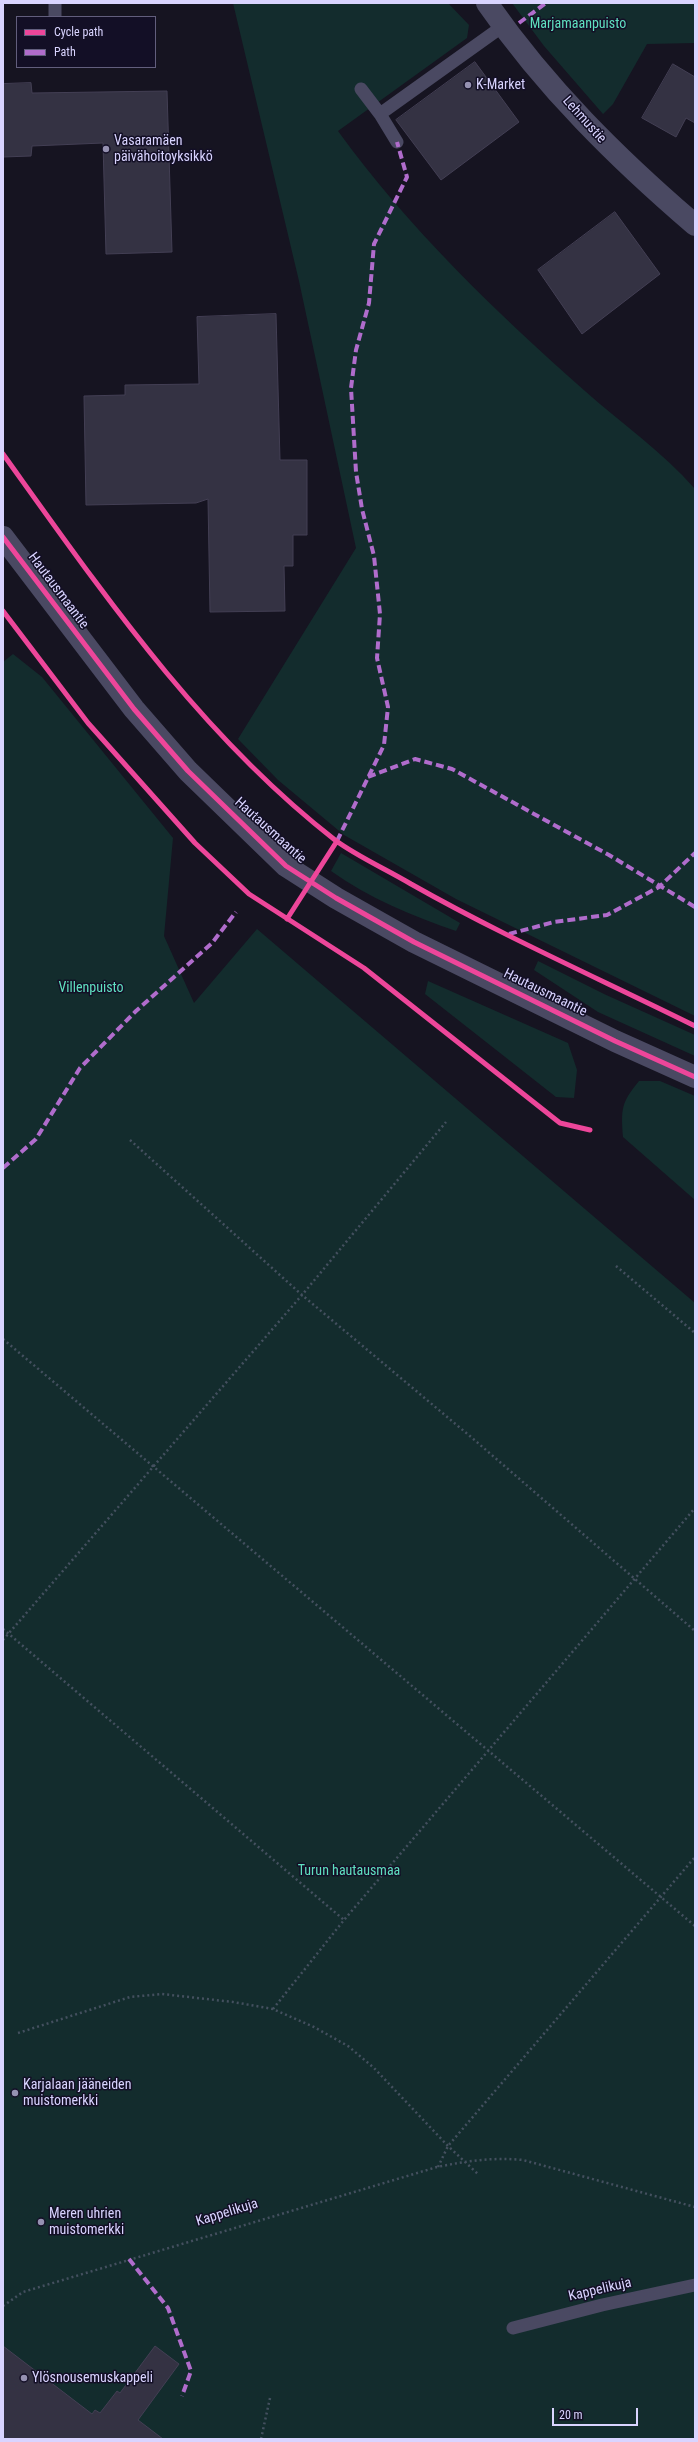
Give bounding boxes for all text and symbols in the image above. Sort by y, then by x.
legend [16,16,156,68]
park label: Marjamaanpuisto [530,16,626,32]
text: Cycle path [54,25,103,39]
text: Path [54,45,76,59]
place label: K-Market [476,77,525,93]
marker: K-Market [463,80,473,90]
street label: Lehmustie [558,93,610,147]
place label: Vasaramäen päivähoitoyksikkö [114,133,213,166]
marker: Vasaramäen päivähoitoyksikkö [101,144,111,154]
street label: Hautausmaantie [24,550,92,632]
street label: Hautausmaantie [231,794,309,868]
street label: Hautausmaantie [501,966,589,1020]
park label: Villenpuisto [58,980,124,996]
park label: Turun hautausmaa [298,1863,400,1879]
place label: Karjalaan jääneiden muistomerkki [23,2077,131,2110]
marker: Karjalaan jääneiden muistomerkki [10,2088,20,2098]
street label: Kappelikuja [194,2196,260,2230]
place label: Meren uhrien muistomerkki [49,2206,124,2238]
marker: Meren uhrien muistomerkki [36,2217,46,2227]
street label: Kappelikuja [567,2275,633,2305]
place label: Ylösnousemuskappeli [32,2370,153,2386]
marker: Ylösnousemuskappeli [19,2373,29,2383]
scale bar [554,2400,640,2426]
text: 20 m [559,2408,583,2422]

